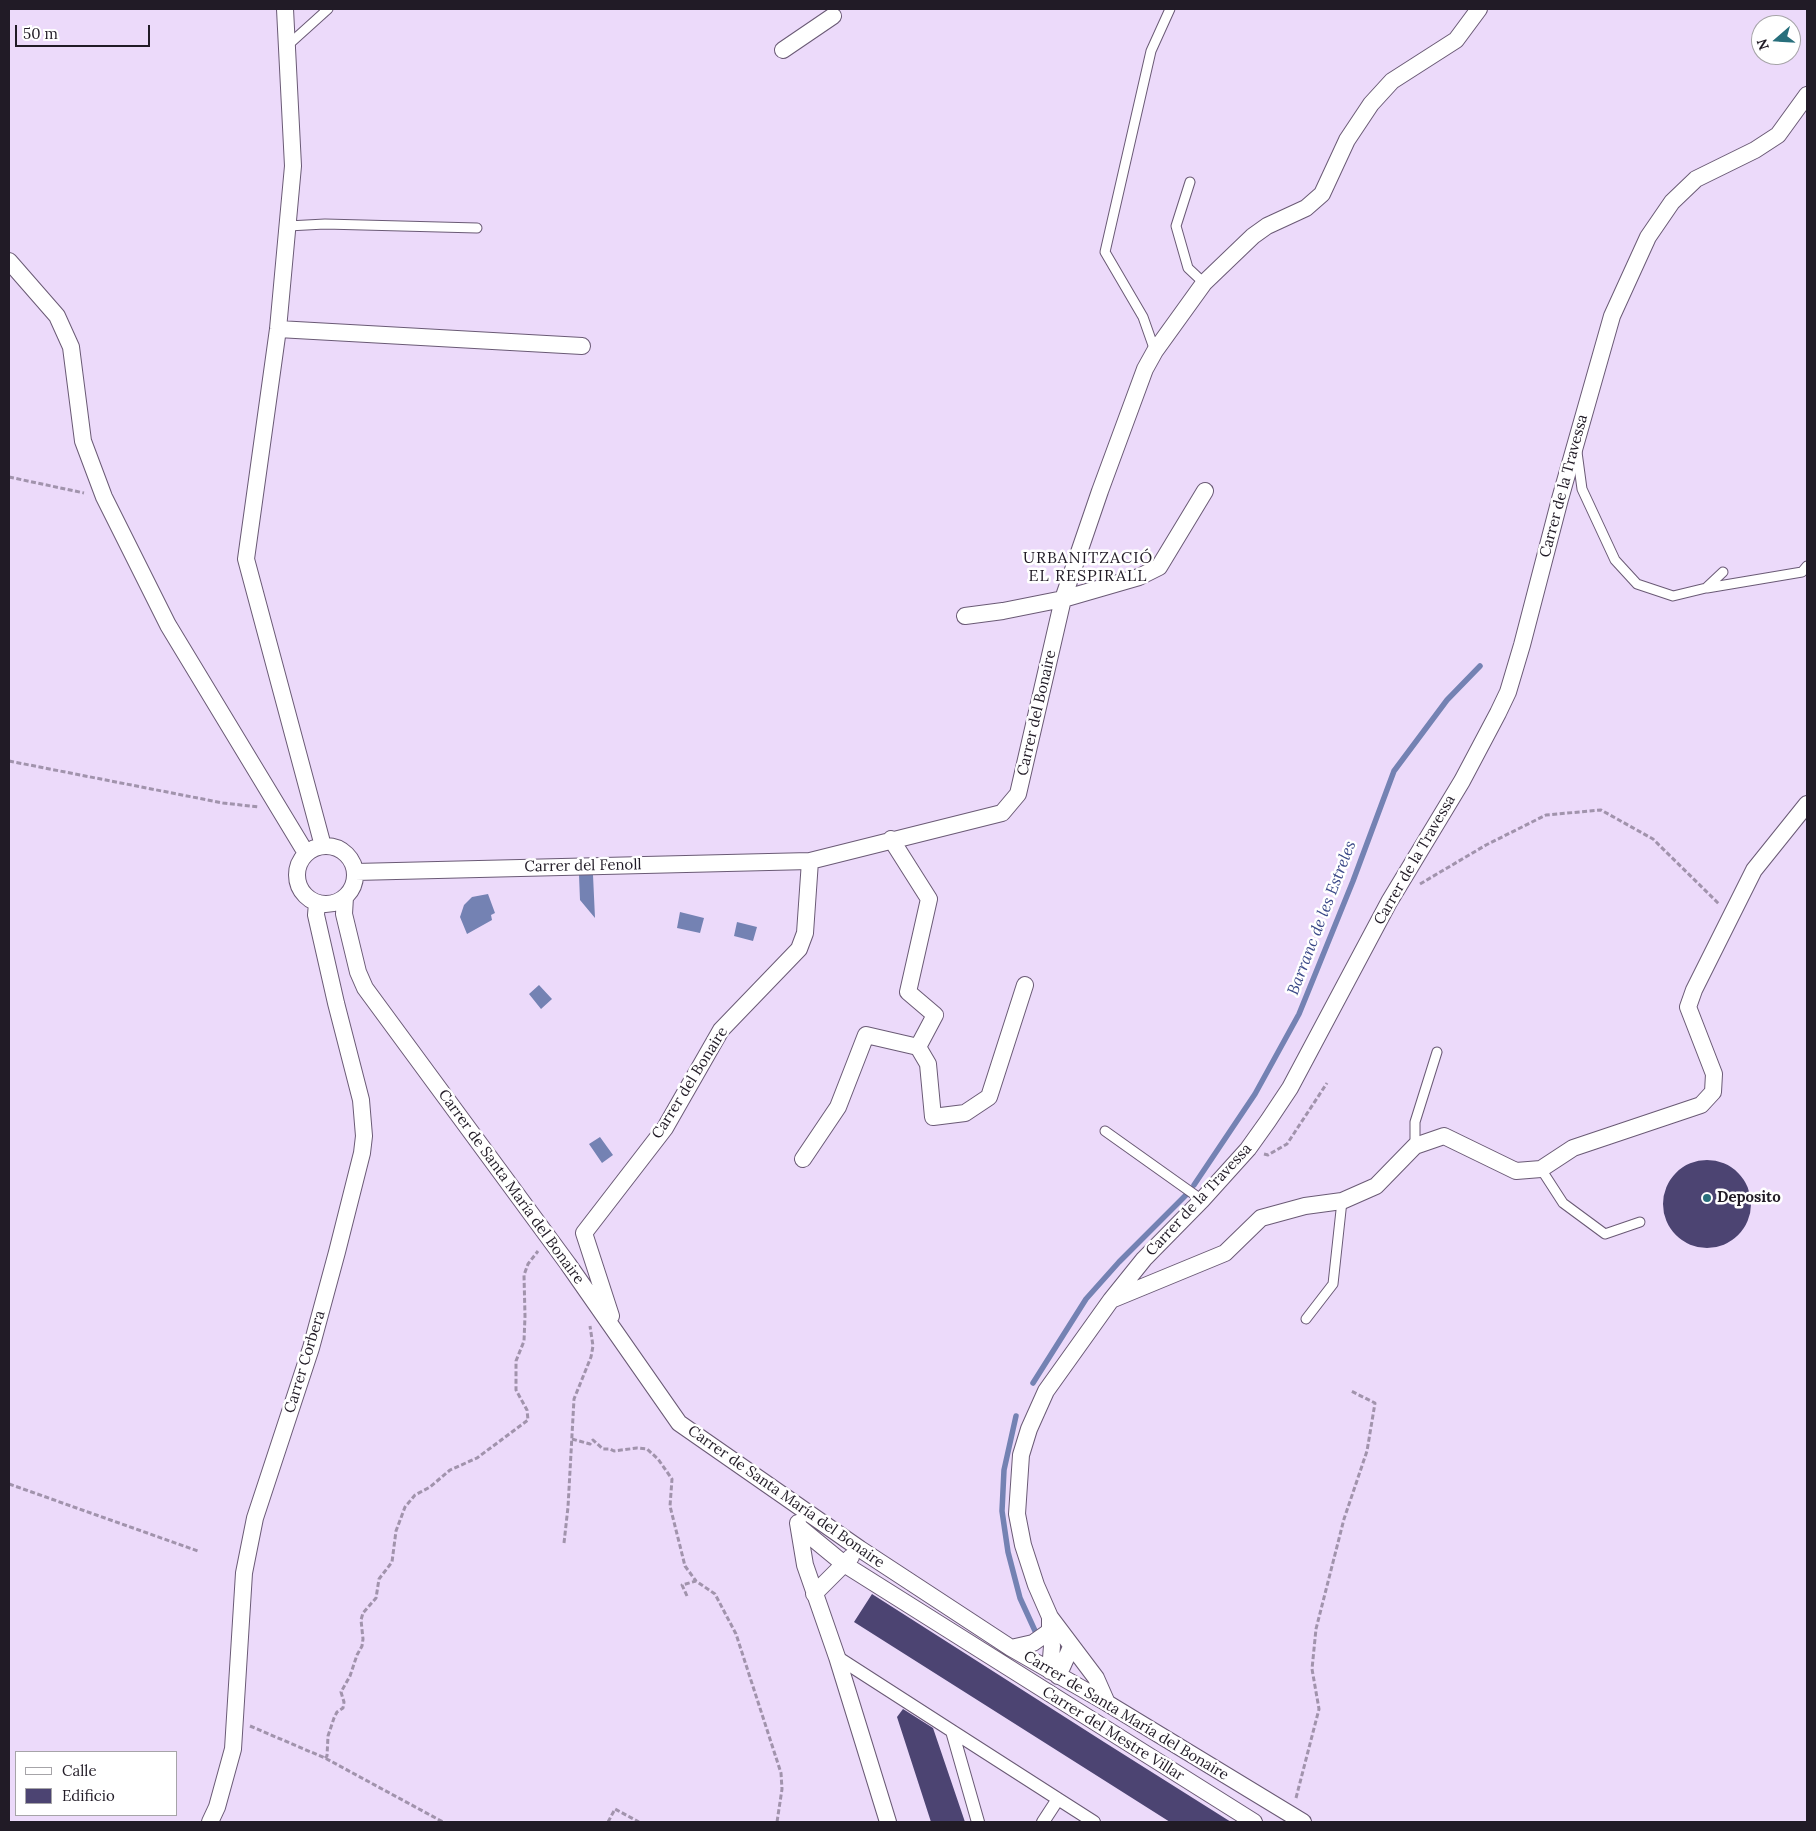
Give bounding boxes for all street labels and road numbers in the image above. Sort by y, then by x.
street label: Carrer de la Travessa [1536,413,1592,559]
street label: Carrer del Bonaire [1014,648,1060,778]
street label: Carrer de la Travessa [1370,792,1460,928]
street label: Carrer del Fenoll [524,856,642,876]
street label: Carrer del Bonaire [648,1024,732,1142]
street label: Carrer de Santa María del Bonaire [434,1086,588,1288]
street label: Carrer de la Travessa [1142,1140,1256,1260]
street label: Carrer Corbera [281,1309,329,1415]
street label: Carrer de Santa María del Bonaire [684,1422,888,1572]
street label: Carrer de Santa María del Bonaire [1020,1647,1232,1785]
street label: Carrer del Mestre Villar [1039,1683,1187,1785]

